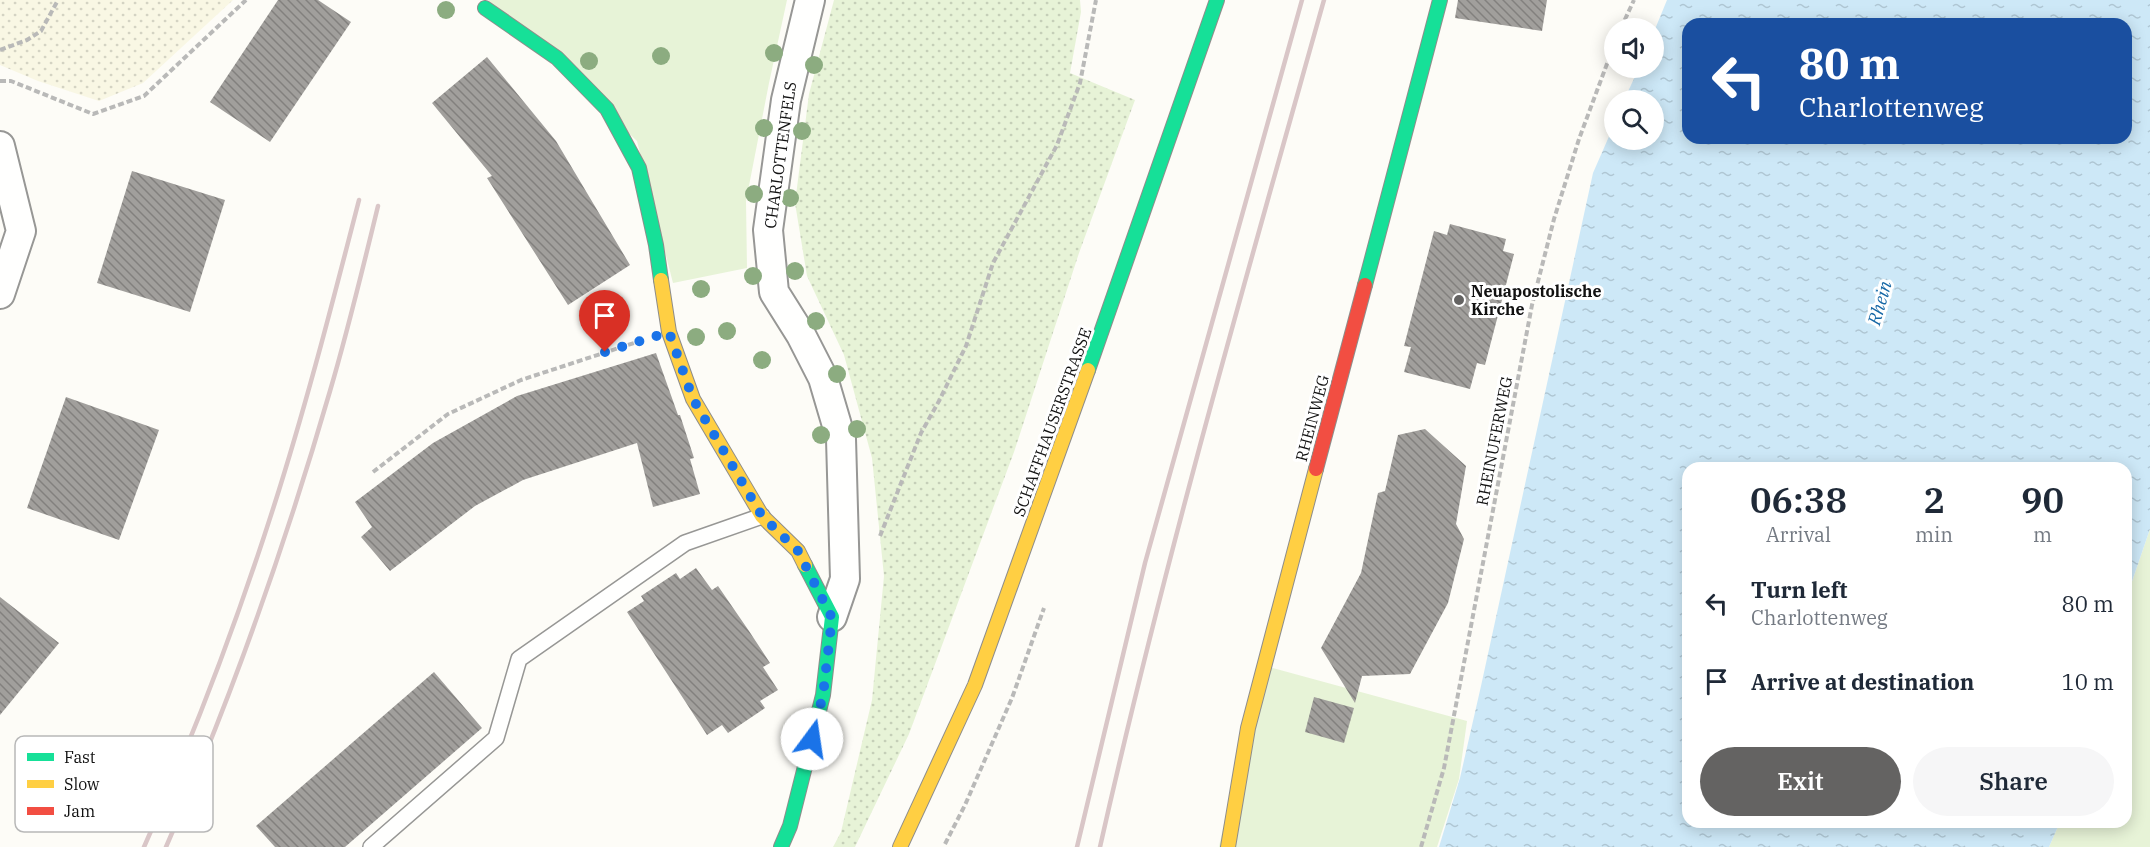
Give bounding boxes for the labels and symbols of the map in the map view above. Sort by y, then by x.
street label: CHARLOTTENFELS [760,80,800,230]
water label: Rhein [1862,277,1897,329]
place label: Neuapostolische Kirche [1471,281,1602,319]
pin [579,290,630,352]
marker: Neuapostolische Kirche [1452,293,1466,307]
street label: SCHAFFHAUSERSTRASSE [1009,325,1095,519]
street label: RHEINWEG [1291,372,1333,464]
street label: RHEINUFERWEG [1472,375,1516,507]
position arrow [780,707,844,771]
legend [15,736,213,832]
text: Fast [64,747,96,767]
text: Slow [64,774,100,794]
text: Jam [64,801,95,821]

